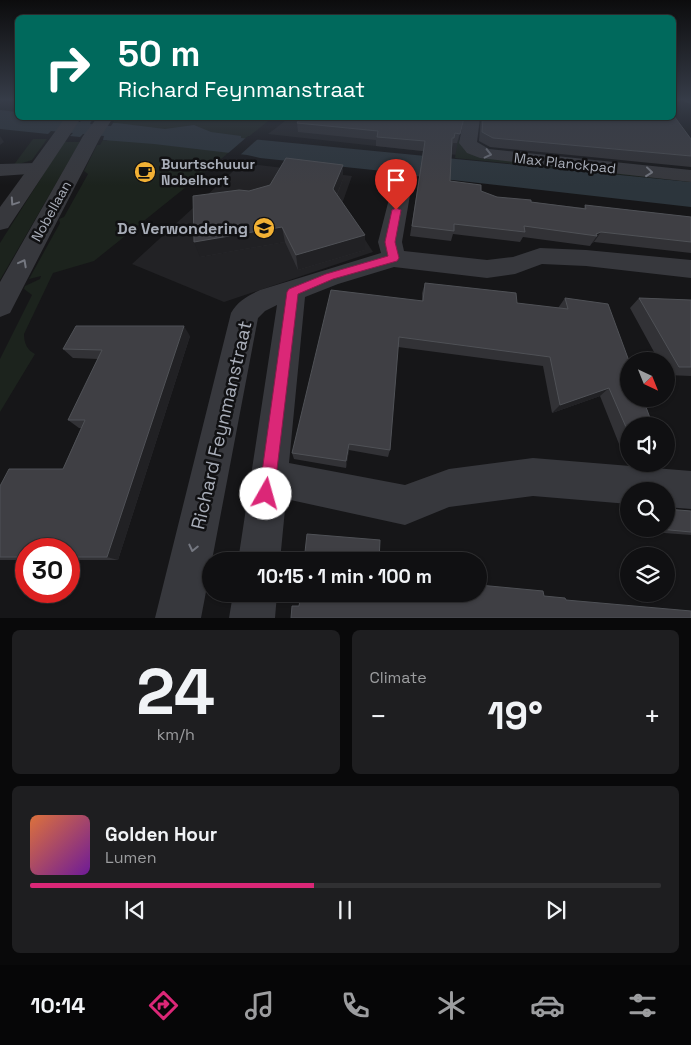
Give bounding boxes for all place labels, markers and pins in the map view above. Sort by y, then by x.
place label: Buurtschuuur Nobelhort [161,155,255,189]
pin [375,159,417,210]
cafe icon: Buurtschuuur Nobelhort [133,160,157,184]
school or university icon: De Verwondering [252,216,276,240]
place label: De Verwondering [117,218,248,239]

